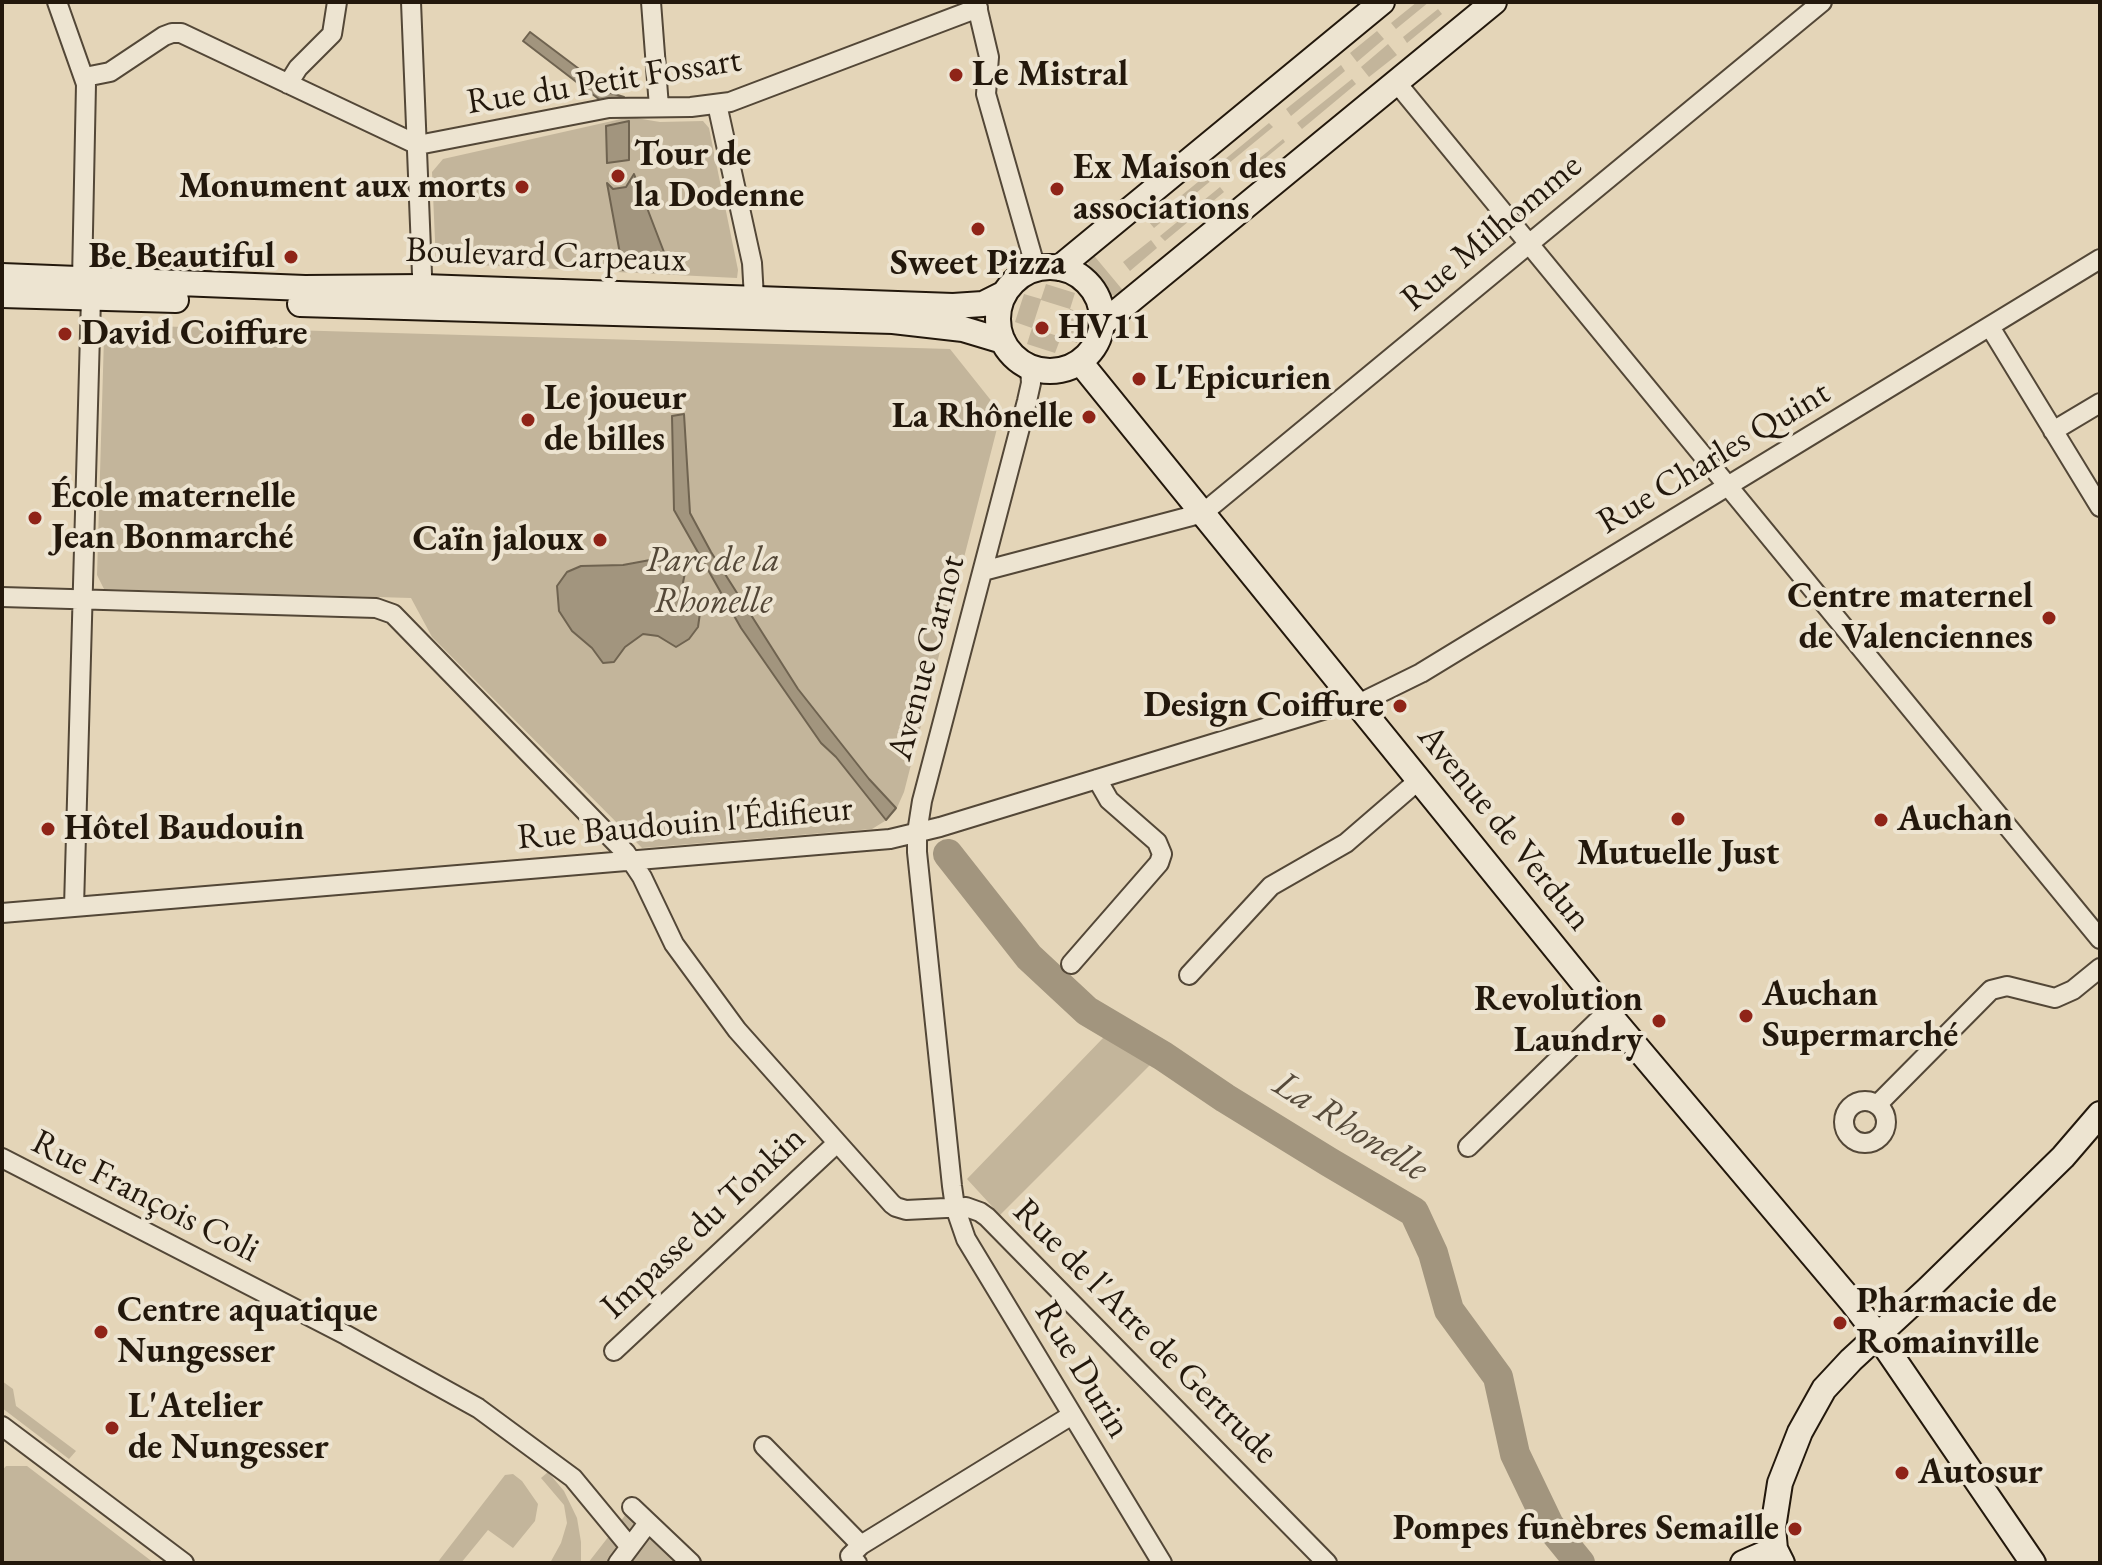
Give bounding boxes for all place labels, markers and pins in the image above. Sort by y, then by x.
place label: Le Mistral [972,53,1128,97]
marker: Le Mistral [947,66,965,84]
place label: Tour de la Dodenne [634,133,804,218]
place label: Ex Maison des associations [1073,146,1286,231]
place label: Monument aux morts [179,165,506,209]
marker: Tour de la Dodenne [609,167,627,185]
marker: Monument aux morts [513,178,531,196]
marker: Ex Maison des associations [1048,180,1066,198]
marker: Sweet Pizza [969,220,987,238]
place label: Be Beautiful [89,235,275,279]
place label: Sweet Pizza [890,242,1066,286]
marker: Be Beautiful [282,248,300,266]
place label: HV11 [1058,306,1150,350]
place label: David Coiffure [81,312,307,356]
marker: HV11 [1033,319,1051,337]
marker: David Coiffure [56,325,74,343]
place label: L'Epicurien [1155,357,1331,401]
marker: L'Epicurien [1130,370,1148,388]
place label: Le joueur de billes [544,377,687,462]
place label: La Rhônelle [892,395,1073,439]
marker: La Rhônelle [1080,408,1098,426]
marker: Le joueur de billes [519,411,537,429]
place label: École maternelle Jean Bonmarché [51,475,296,560]
marker: École maternelle Jean Bonmarché [26,509,44,527]
place label: Caïn jaloux [412,518,584,562]
marker: Caïn jaloux [591,531,609,549]
place label: Centre maternel de Valenciennes [1787,575,2033,660]
marker: Centre maternel de Valenciennes [2040,609,2058,627]
place label: Design Coiffure [1143,684,1384,728]
marker: Design Coiffure [1391,697,1409,715]
place label: Auchan [1897,798,2013,842]
place label: Hôtel Baudouin [64,807,304,851]
marker: Mutuelle Just [1669,810,1687,828]
marker: Auchan [1872,811,1890,829]
marker: Hôtel Baudouin [39,820,57,838]
place label: Mutuelle Just [1577,832,1779,876]
place label: Auchan Supermarché [1762,973,1958,1058]
place label: Revolution Laundry [1474,978,1643,1063]
marker: Auchan Supermarché [1737,1007,1755,1025]
marker: Revolution Laundry [1650,1012,1668,1030]
place label: Pharmacie de Romainville [1856,1280,2057,1365]
place label: Centre aquatique Nungesser [117,1289,378,1374]
marker: Pharmacie de Romainville [1831,1314,1849,1332]
marker: Centre aquatique Nungesser [92,1323,110,1341]
place label: L'Atelier de Nungesser [128,1385,329,1470]
marker: L'Atelier de Nungesser [103,1419,121,1437]
place label: Autosur [1918,1451,2043,1495]
marker: Autosur [1893,1464,1911,1482]
place label: Pompes funèbres Semaille [1393,1507,1779,1551]
marker: Pompes funèbres Semaille [1786,1520,1804,1538]

